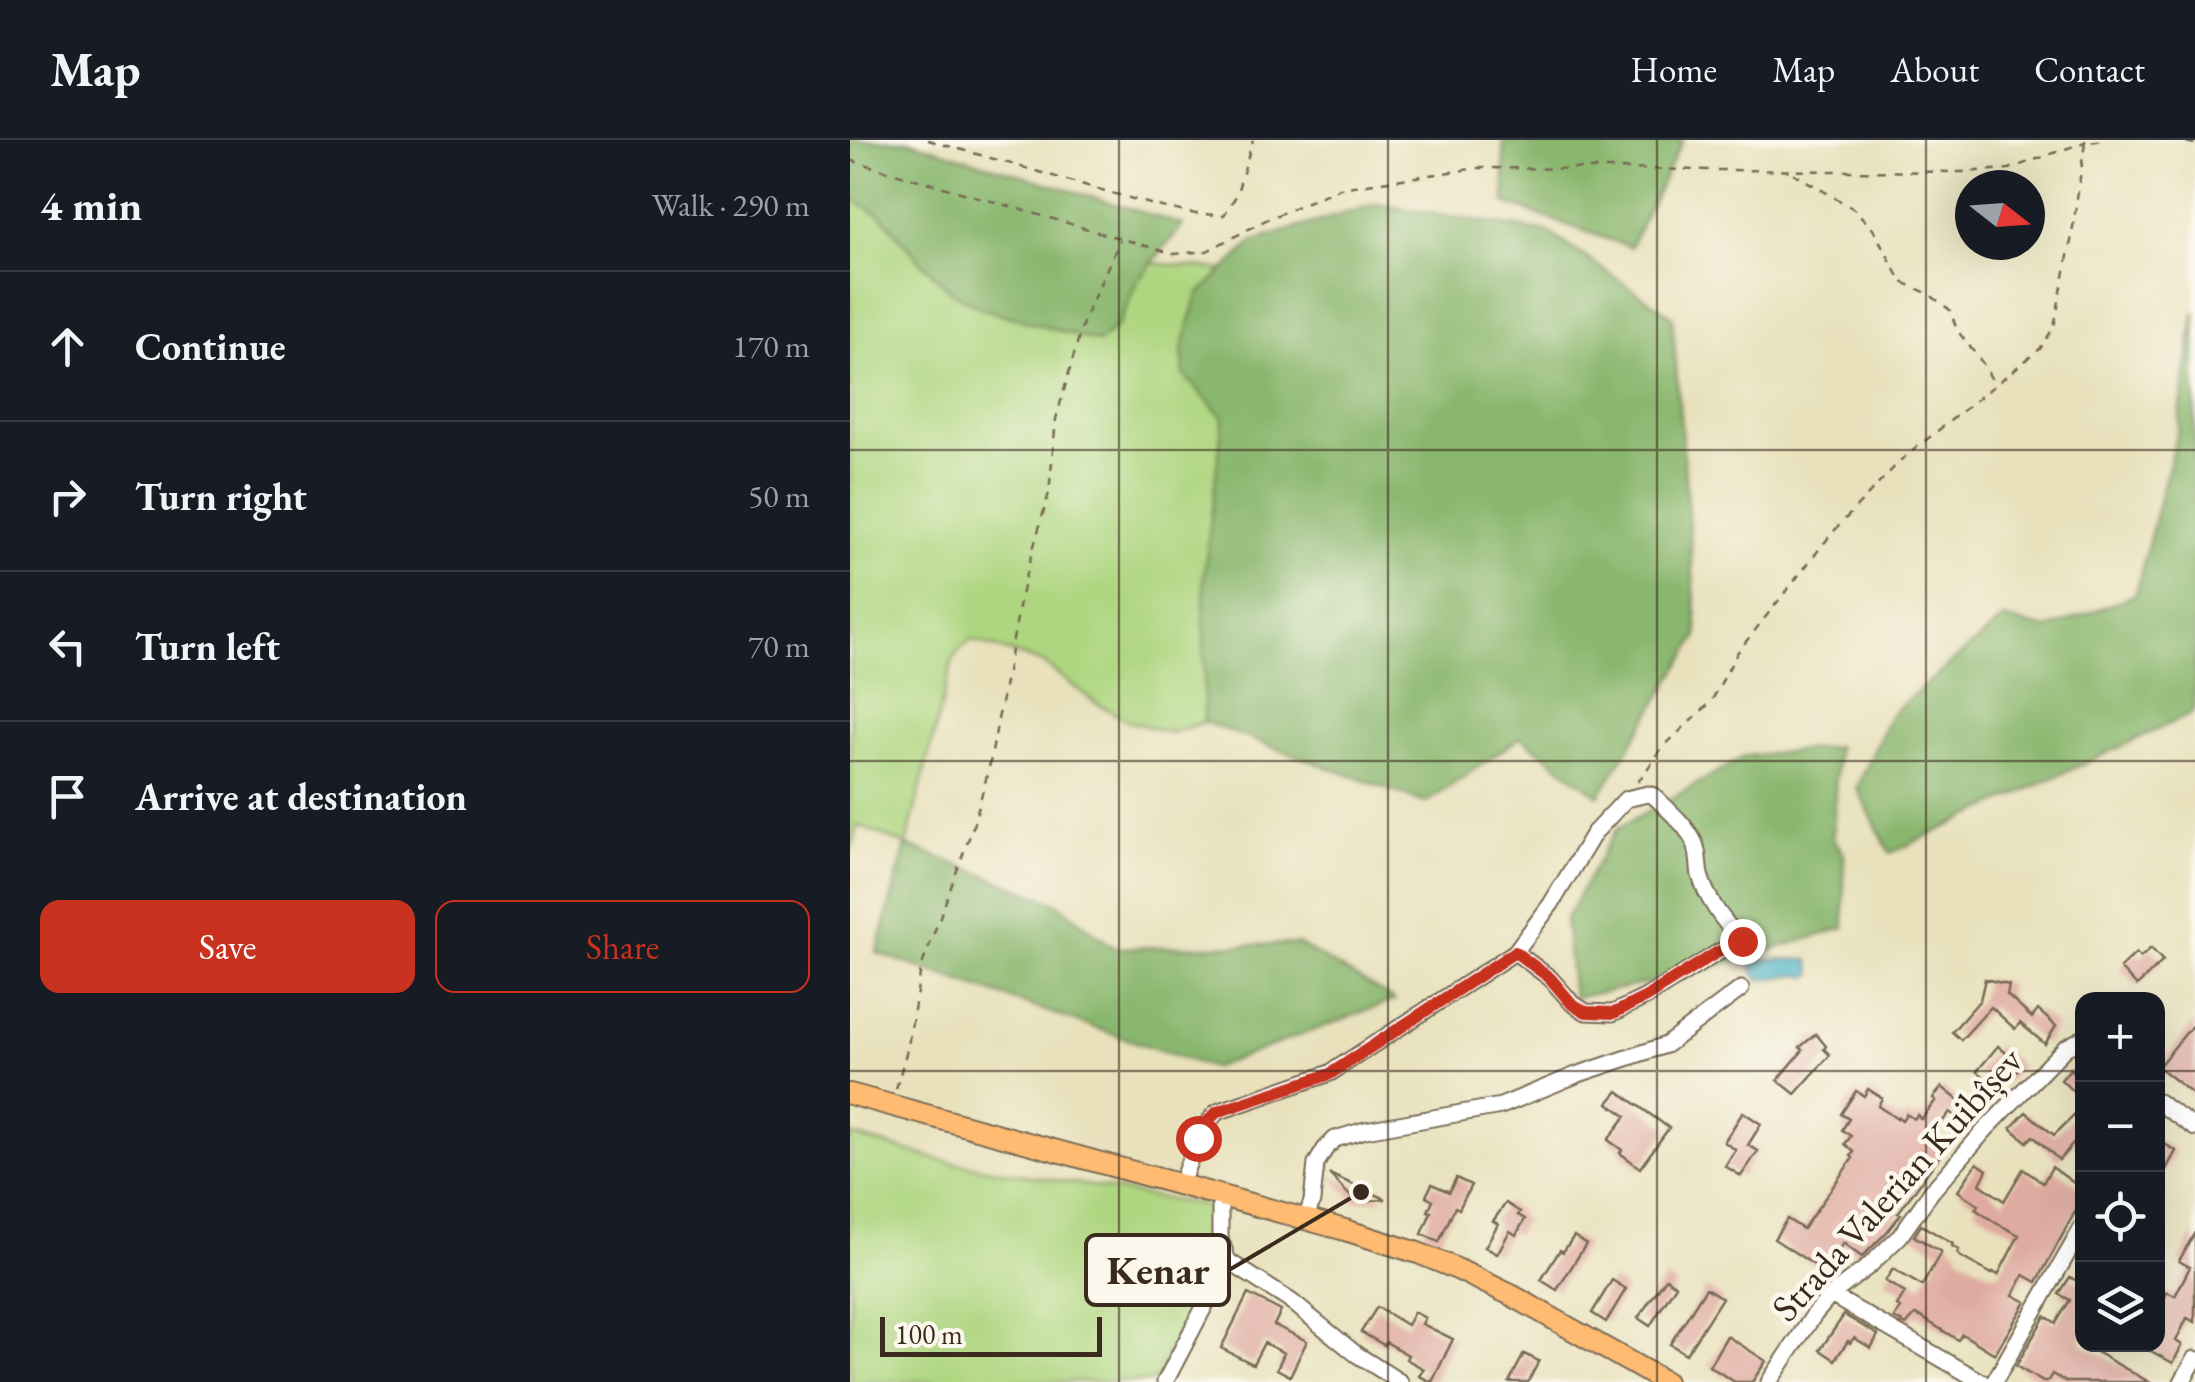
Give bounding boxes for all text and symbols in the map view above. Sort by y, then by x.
text: Map [50,38,141,100]
text: Home [1631,47,1717,92]
text: Map [1772,47,1835,92]
text: About [1890,47,1979,92]
text: Contact [2034,47,2145,92]
north arrow [1955,170,2045,260]
text: 4 min [40,178,142,233]
text: Walk · 290 m [652,184,810,226]
icon: ahead [40,319,95,374]
text: Continue [135,322,286,371]
text: 170 m [733,325,810,367]
icon: right [40,469,95,524]
text: Turn right [135,472,307,521]
text: 50 m [748,475,810,517]
icon: left [40,619,95,674]
text: Turn left [135,622,280,671]
text: 70 m [748,625,810,667]
icon: arrive [40,769,95,824]
text: Arrive at destination [135,772,467,821]
button: Save [40,900,415,993]
button: Share [435,900,810,993]
route end [1720,919,1766,965]
map controls [2075,992,2165,1352]
button: + [2075,992,2165,1082]
street label: Strada Valerian Kuibîșev [1760,1036,2033,1331]
button: − [2075,1082,2165,1172]
route start [1176,1116,1222,1162]
button: locate [2075,1172,2165,1262]
callout: Kenar [1086,1235,1229,1305]
text: Kenar [1106,1244,1210,1296]
button: layers [2075,1262,2165,1352]
scale bar [880,1312,1102,1356]
text: 100 m [895,1316,963,1352]

